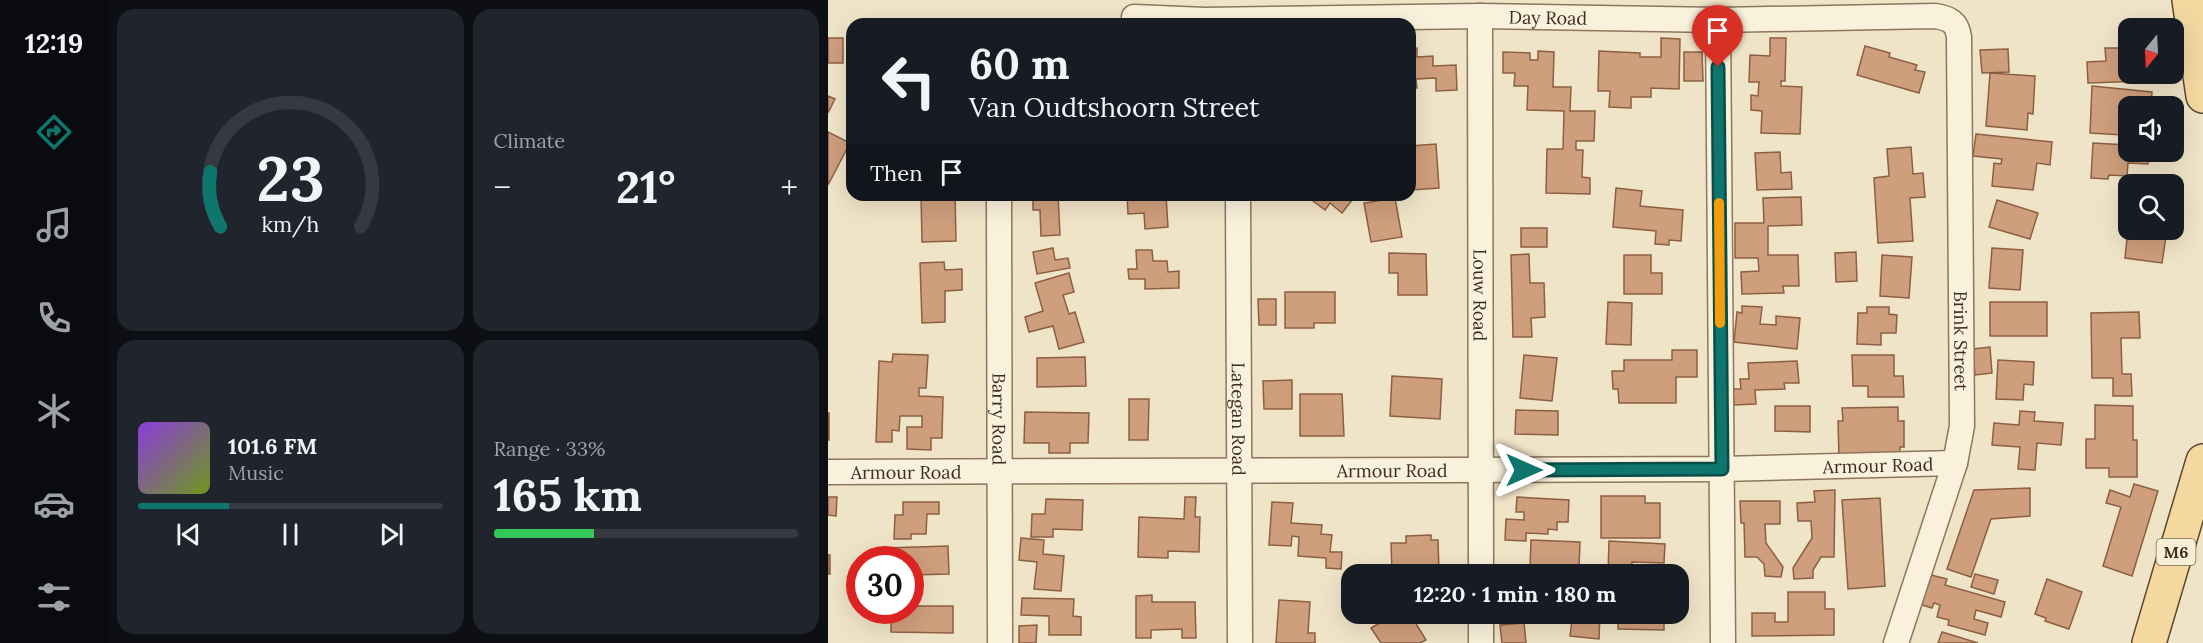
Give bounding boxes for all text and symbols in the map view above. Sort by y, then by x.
street label: Day Road [1508,5,1588,29]
pin [1692,5,1743,67]
icon: arrive [1701,14,1734,47]
north arrow [2118,18,2184,84]
map controls [2118,18,2184,240]
text: 12:19 [25,26,83,60]
text: 60 m [969,37,1070,91]
icon: left [870,42,948,120]
text: Van Oudtshoorn Street [969,90,1259,124]
button: sound [2118,96,2184,162]
icon: directions [33,111,75,153]
text: Climate [494,128,565,153]
text: 23 [256,138,324,218]
icon: arrive [935,156,968,189]
text: 21° [616,158,675,215]
text: Then [870,159,923,187]
text: − [494,166,511,208]
text: + [780,166,798,208]
button: search [2118,174,2184,240]
icon: music [33,204,75,246]
text: km/h [261,210,319,238]
street label: Louw Road [1469,249,1492,342]
street label: Brink Street [1949,291,1973,391]
icon: phone [33,297,75,339]
street label: Lategan Road [1227,362,1251,476]
street label: Barry Road [988,373,1011,465]
icon: climate [33,390,75,432]
text: 101.6 FM [228,432,317,460]
text: Range · 33% [494,436,606,461]
position arrow [1492,438,1556,502]
street label: Armour Road [1821,452,1934,478]
street label: Armour Road [1336,458,1448,482]
text: Music [228,460,284,485]
street label: Armour Road [850,460,962,483]
text: 165 km [494,466,642,523]
icon: car [33,483,75,525]
icon: previous [172,518,205,551]
icon: pause [274,518,307,551]
icon: next [375,518,408,551]
road number: M6 [2156,539,2196,565]
speed limit sign: 30 [846,546,924,624]
icon: filters [33,576,75,618]
text: 12:20 · 1 min · 180 m [1414,580,1616,608]

